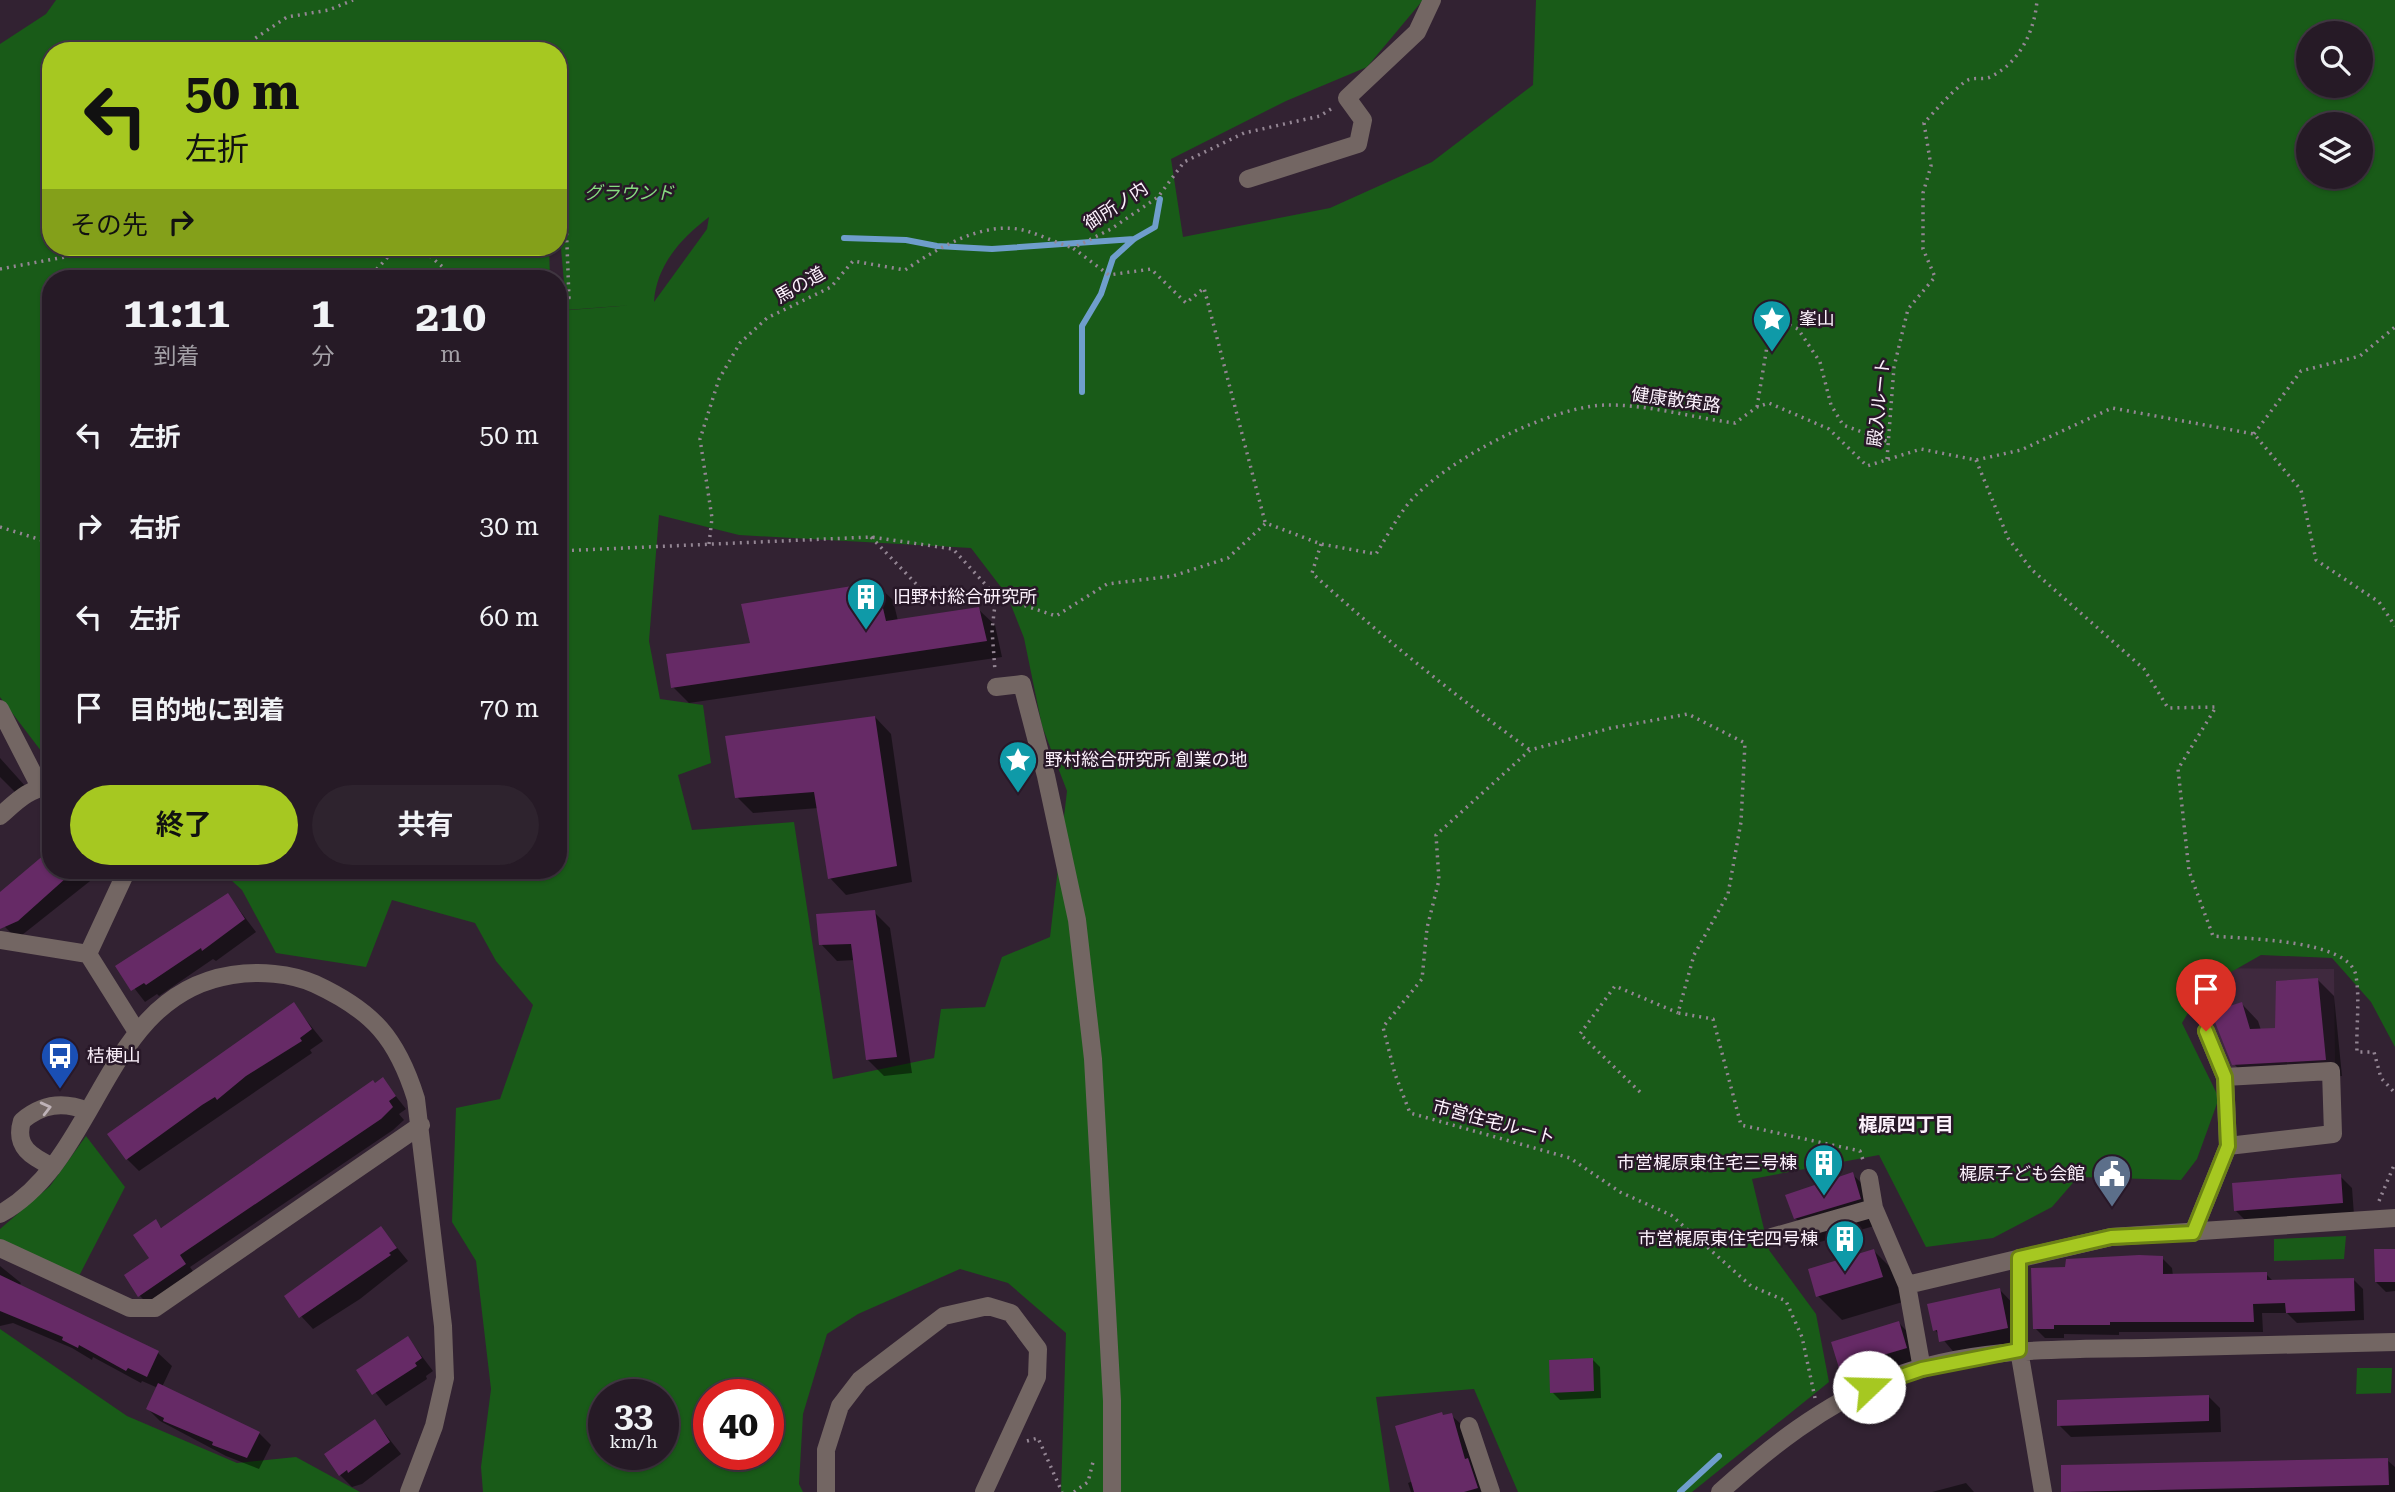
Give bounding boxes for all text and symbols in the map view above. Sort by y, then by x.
map controls [2296,21,2373,189]
button: search [2296,21,2373,98]
text: 50 m [185,64,300,121]
icon: left [70,70,161,161]
button: layers [2296,112,2373,189]
text: 左折 [185,130,249,168]
street label: 御所ノ内 [1080,177,1152,234]
park label: グラウンド [584,182,675,203]
icon: right [162,203,200,241]
text: その先 [70,210,148,240]
street label: 馬の道 [771,262,828,307]
text: 11:11 [123,288,230,337]
text: 1 [311,288,335,337]
text: 210 [415,292,486,341]
place icon: 峯山 [1751,298,1793,353]
place label: 峯山 [1799,308,1835,329]
text: m [440,341,461,368]
text: 到着 [154,343,200,370]
text: 分 [311,343,334,370]
street label: 殿入ルート [1863,356,1894,448]
street label: 健康散策路 [1630,383,1722,416]
icon: left [70,416,108,454]
text: 50 m [480,420,539,450]
text: 左折 [129,422,181,452]
icon: right [70,507,108,545]
text: 30 m [480,511,539,541]
text: 右折 [129,513,181,543]
building icon: 旧野村総合研究所 [845,576,887,631]
place label: 旧野村総合研究所 [893,586,1037,607]
icon: left [70,598,108,636]
text: 60 m [480,602,539,632]
text: 左折 [129,604,181,634]
icon: arrive [70,689,108,727]
text: 70 m [480,693,539,723]
text: 目的地に到着 [129,695,285,725]
place icon: 野村総合研究所 創業の地 [997,739,1039,794]
place label: 野村総合研究所 創業の地 [1045,749,1248,770]
button: 終了 [70,785,298,865]
button: 共有 [312,785,539,865]
pin [2176,959,2236,1031]
icon: arrive [2187,970,2225,1008]
bus stop icon: 桔梗山 [39,1035,81,1090]
place label: 桔梗山 [87,1045,141,1066]
street label: 市営住宅ルート [1431,1095,1558,1148]
one-way arrow [40,1102,52,1116]
district label: 梶原四丁目 [1858,1113,1954,1136]
building icon: 市営梶原東住宅三号棟 [1803,1142,1845,1197]
place label: 市営梶原東住宅三号棟 [1617,1152,1797,1173]
public building icon: 梶原子ども会館 [2091,1153,2133,1208]
place label: 梶原子ども会館 [1959,1163,2085,1184]
building icon: 市営梶原東住宅四号棟 [1824,1218,1866,1273]
place label: 市営梶原東住宅四号棟 [1638,1228,1818,1249]
position arrow [1832,1350,1906,1424]
speed limit sign: 40 [693,1379,784,1470]
text: 33 [614,1395,653,1436]
text: km/h [609,1431,658,1452]

